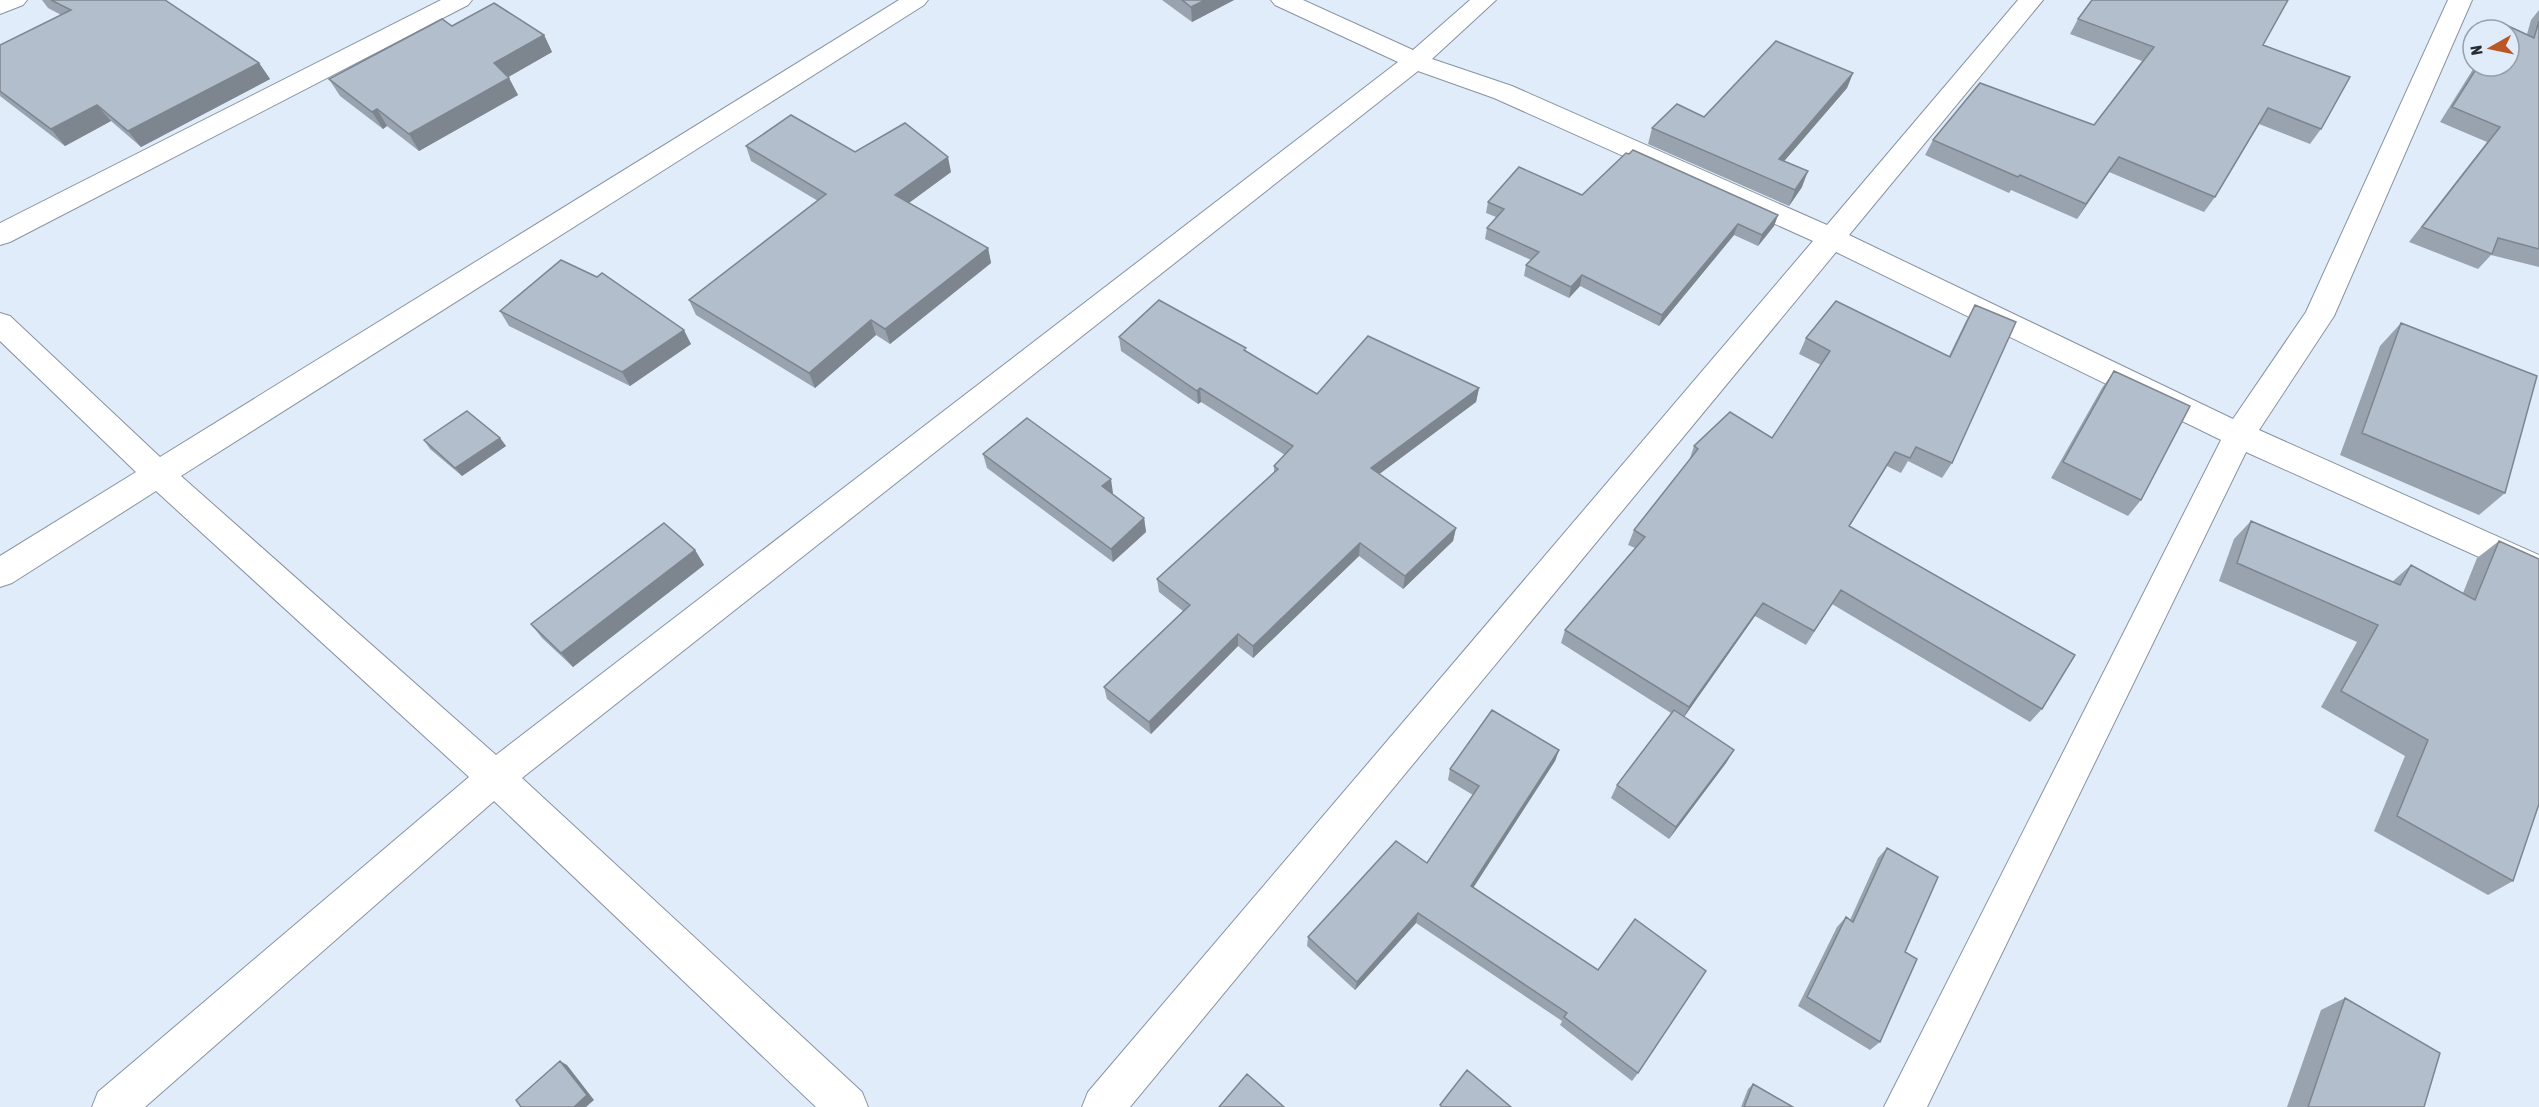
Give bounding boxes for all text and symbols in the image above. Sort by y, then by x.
north arrow [2461,18,2521,78]
text: N [2467,44,2486,56]

